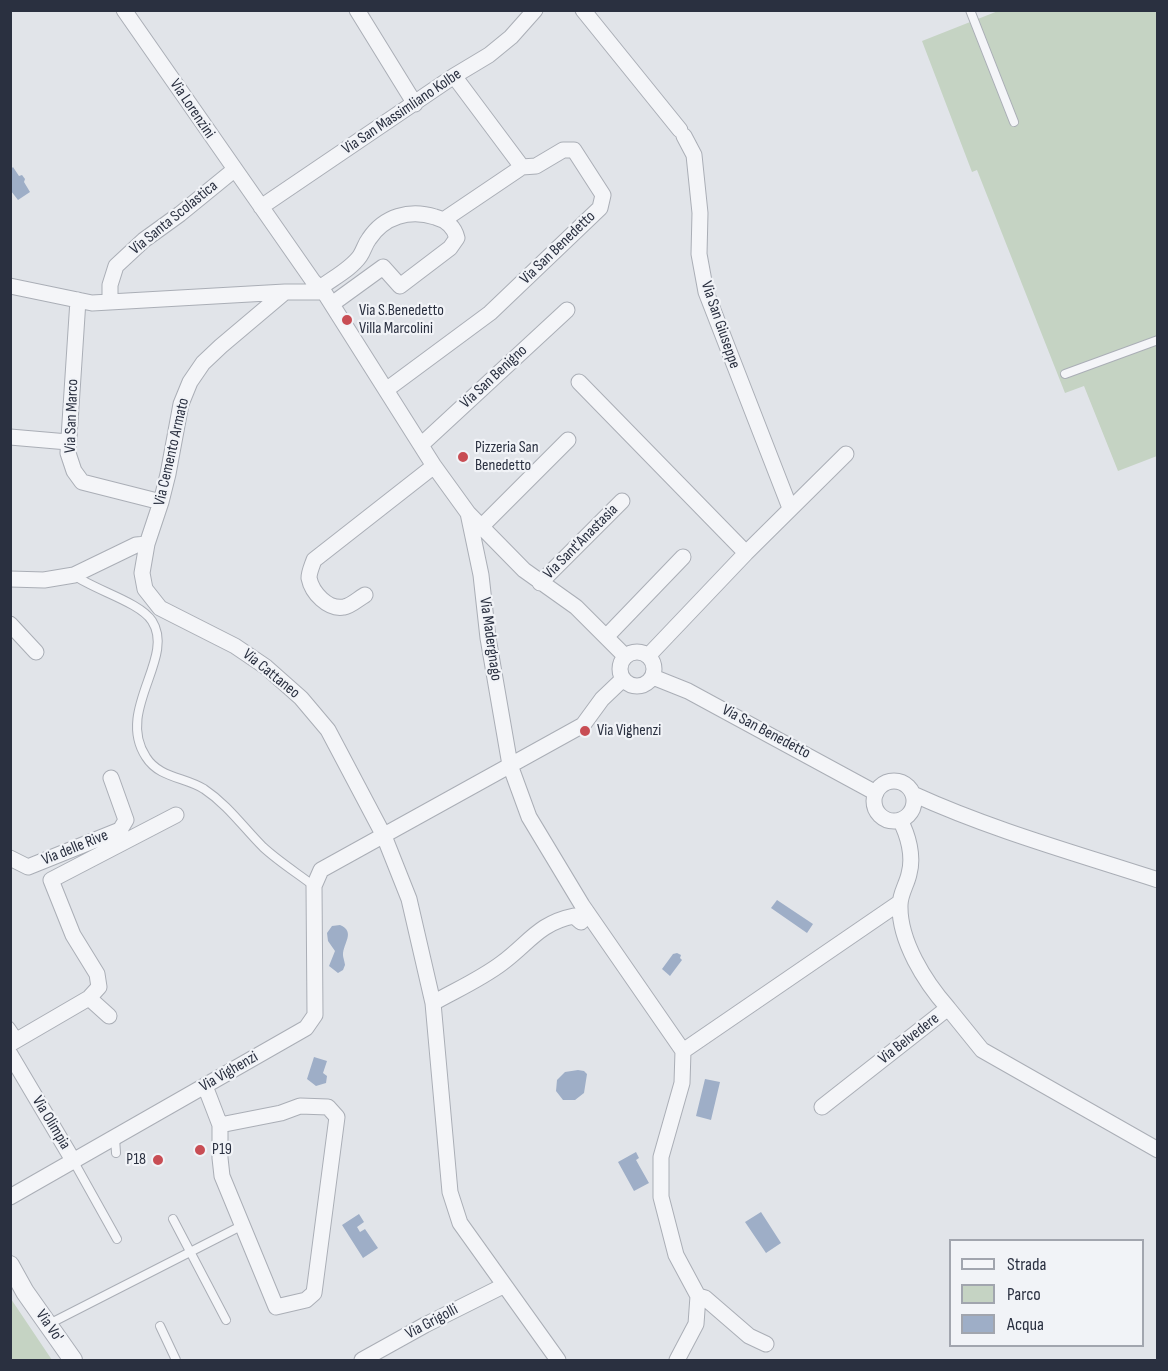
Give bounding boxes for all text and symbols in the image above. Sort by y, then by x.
street label: Via San Massimliano Kolbe [339,65,465,159]
street label: Via Lorenzini [165,76,219,142]
street label: Via Santa Scolastica [126,177,222,259]
street label: Via San Benedetto [516,207,600,289]
street label: Via San Giuseppe [696,279,744,371]
place label: Via S.Benedetto Villa Marcolini [359,301,444,339]
marker: Via S.Benedetto Villa Marcolini [340,313,354,327]
street label: Via San Benigno [457,341,531,413]
street label: Via San Marco [61,379,83,453]
street label: Via Cemento Armato [150,396,194,508]
place label: Pizzeria San Benedetto [475,438,539,476]
marker: Pizzeria San Benedetto [456,450,470,464]
street label: Via Sant'Anastasia [540,501,622,583]
street label: Via Madergnago [475,596,505,682]
street label: Via Cattaneo [238,645,304,703]
street label: Via San Benedetto [718,701,814,763]
place label: Via Vighenzi [597,721,661,741]
marker: Via Vighenzi [578,724,592,738]
street label: Via delle Rive [39,826,111,870]
street label: Via Belvedere [875,1009,943,1069]
street label: Via Vighenzi [196,1048,262,1096]
street label: Via Olimpia [28,1093,74,1153]
place label: P19 [212,1140,232,1160]
marker: P19 [193,1143,207,1157]
place label: P18 [126,1150,146,1170]
marker: P18 [151,1153,165,1167]
legend [949,1239,1144,1347]
text: Strada [1007,1254,1046,1275]
text: Parco [1007,1284,1041,1305]
street label: Via Grigolli [402,1300,462,1344]
street label: Via Vo' [31,1306,67,1346]
text: Acqua [1007,1314,1044,1335]

